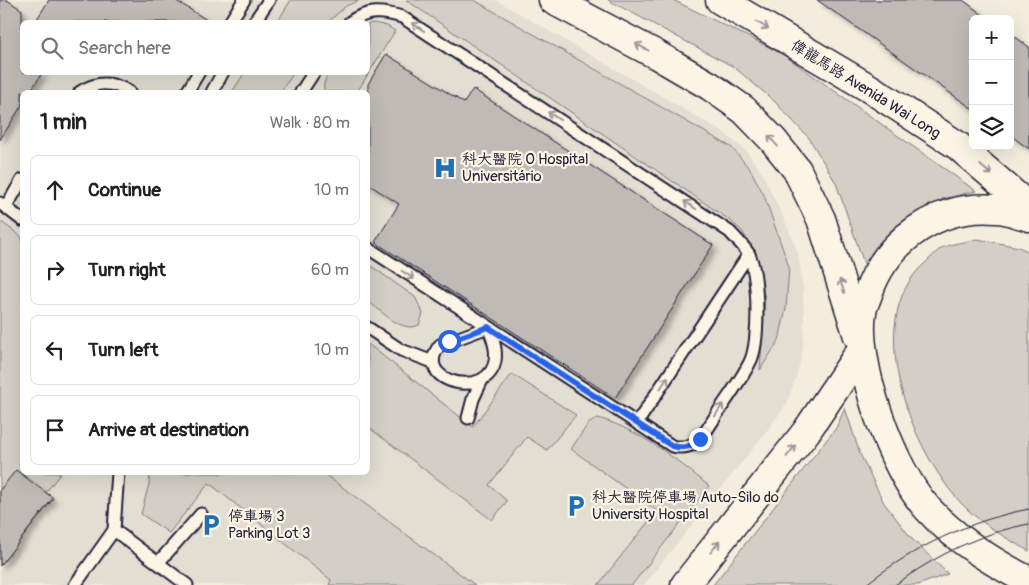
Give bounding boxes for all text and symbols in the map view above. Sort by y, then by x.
map controls [969,15,1014,150]
button: + [969,15,1014,60]
search box [20,20,370,75]
one-way arrow [754,20,768,30]
one-way arrow [411,22,425,32]
icon: search [38,34,66,62]
text: Search here [78,36,171,60]
street label: 偉龍馬路 Avenida Wai Long [787,36,944,143]
one-way arrow [634,42,649,52]
button: − [969,60,1014,105]
button: layers [969,105,1014,150]
text: 1 min [40,109,87,136]
one-way arrow [547,111,561,121]
text: Walk · 80 m [270,113,350,133]
one-way arrow [767,134,779,147]
place label: 科大醫院 O Hospital Universitário [462,150,589,186]
hospital icon: 科大醫院 O Hospital Universitário [432,155,458,181]
one-way arrow [979,165,992,176]
icon: ahead [41,176,69,204]
text: Continue [88,178,161,202]
text: 10 m [314,180,349,200]
one-way arrow [683,200,697,210]
icon: right [41,256,69,284]
text: Turn right [88,258,166,282]
text: 60 m [311,260,349,280]
one-way arrow [401,270,415,280]
one-way arrow [836,278,846,294]
route start [438,330,461,353]
icon: left [41,336,69,364]
text: Turn left [88,338,158,362]
text: 10 m [314,340,349,360]
one-way arrow [659,376,669,390]
one-way arrow [715,403,725,417]
icon: arrive [41,416,69,444]
text: Arrive at destination [88,418,249,442]
route end [689,428,712,451]
one-way arrow [785,445,796,458]
place label: 科大醫院停車場 Auto-Silo do University Hospital [592,488,779,524]
parking icon: 科大醫院停車場 Auto-Silo do University Hospital [563,493,589,519]
place label: 停車場 3 Parking Lot 3 [228,507,310,543]
parking icon: 停車場 3 Parking Lot 3 [198,512,224,538]
one-way arrow [710,541,721,554]

